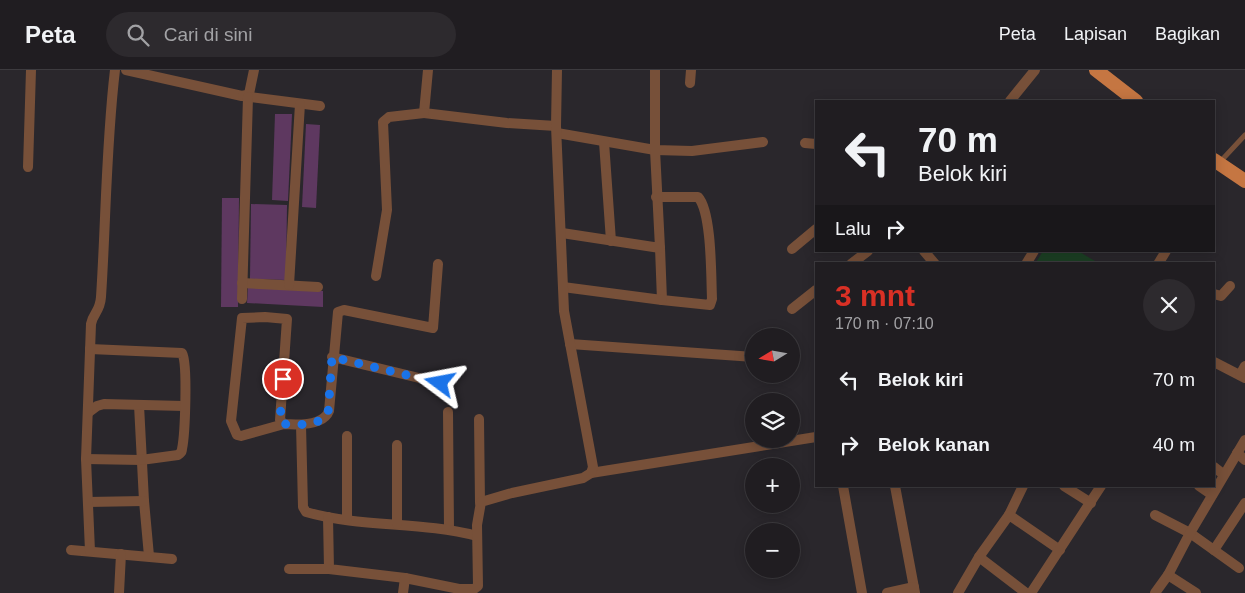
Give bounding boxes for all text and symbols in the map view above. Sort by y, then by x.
search box [106,12,456,57]
text: Peta [25,21,76,48]
icon: search [124,21,152,49]
text: Cari di sini [164,24,252,45]
text: Peta [999,24,1036,44]
text: Lapisan [1064,24,1127,44]
text: Bagikan [1155,24,1220,44]
icon: left [835,120,900,185]
text: 70 m [918,120,998,159]
text: Belok kiri [918,161,1007,186]
icon: right [881,215,909,243]
text: Lalu [835,218,871,239]
text: 3 mnt [835,279,915,312]
button: close [1143,279,1195,331]
text: 170 m · 07:10 [835,315,934,332]
north arrow [745,328,800,382]
map controls [745,328,800,578]
position arrow [413,356,465,408]
pin [262,358,304,400]
icon: arrive [269,365,297,393]
icon: left [835,366,863,394]
text: Belok kiri [878,369,964,390]
text: 70 m [1153,369,1195,390]
button: layers [745,393,800,448]
icon: right [835,431,863,459]
text: Belok kanan [878,434,990,455]
text: 40 m [1153,434,1195,455]
button: + [745,458,800,513]
button: − [745,523,800,578]

